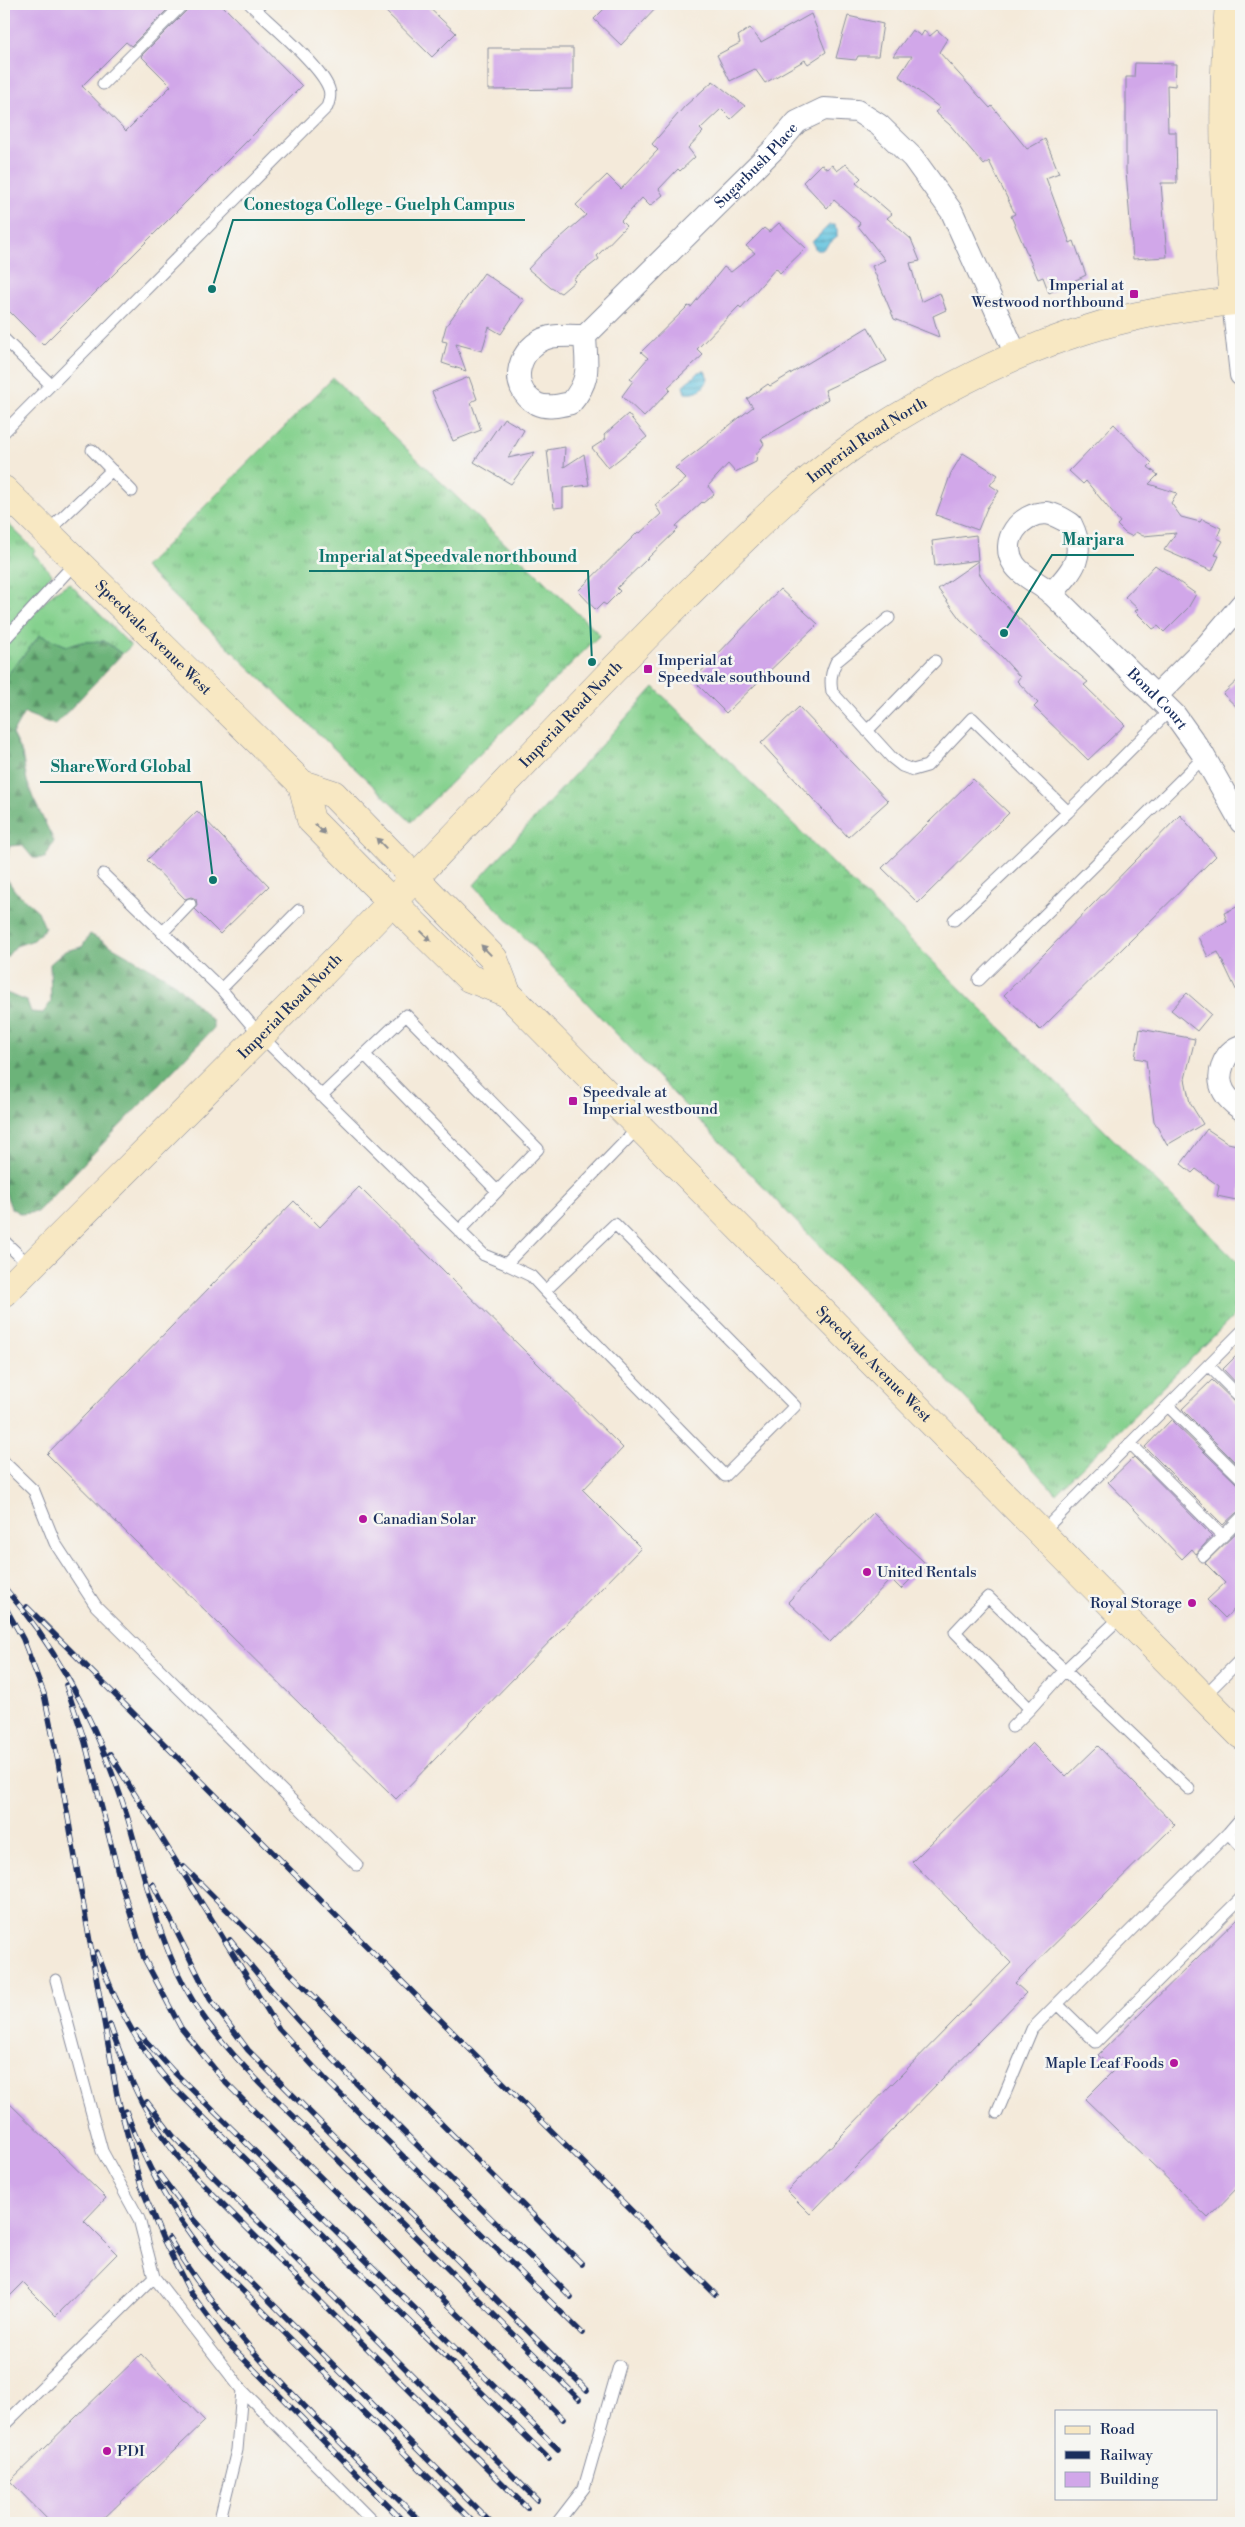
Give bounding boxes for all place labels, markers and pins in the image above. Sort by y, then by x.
callout: Conestoga College - Guelph Campus [233,189,525,220]
place label: Imperial at Westwood northbound [970,276,1125,312]
marker: Imperial at Westwood northbound [1128,288,1140,300]
callout: Marjara [1052,524,1134,555]
callout: Imperial at Speedvale northbound [309,540,588,571]
place label: Imperial at Speedvale southbound [658,651,811,687]
marker: Imperial at Speedvale southbound [642,663,654,675]
callout: ShareWord Global [40,751,201,782]
place label: Speedvale at Imperial westbound [583,1083,718,1119]
marker: Speedvale at Imperial westbound [567,1095,579,1107]
place label: Canadian Solar [373,1510,477,1529]
marker: Canadian Solar [357,1513,369,1525]
place label: United Rentals [877,1563,977,1582]
marker: United Rentals [861,1566,873,1578]
place label: Royal Storage [1090,1594,1182,1613]
marker: Royal Storage [1186,1597,1198,1609]
place label: Maple Leaf Foods [1045,2054,1164,2073]
marker: Maple Leaf Foods [1168,2057,1180,2069]
place label: PDI [117,2442,145,2461]
marker: PDI [101,2445,113,2457]

